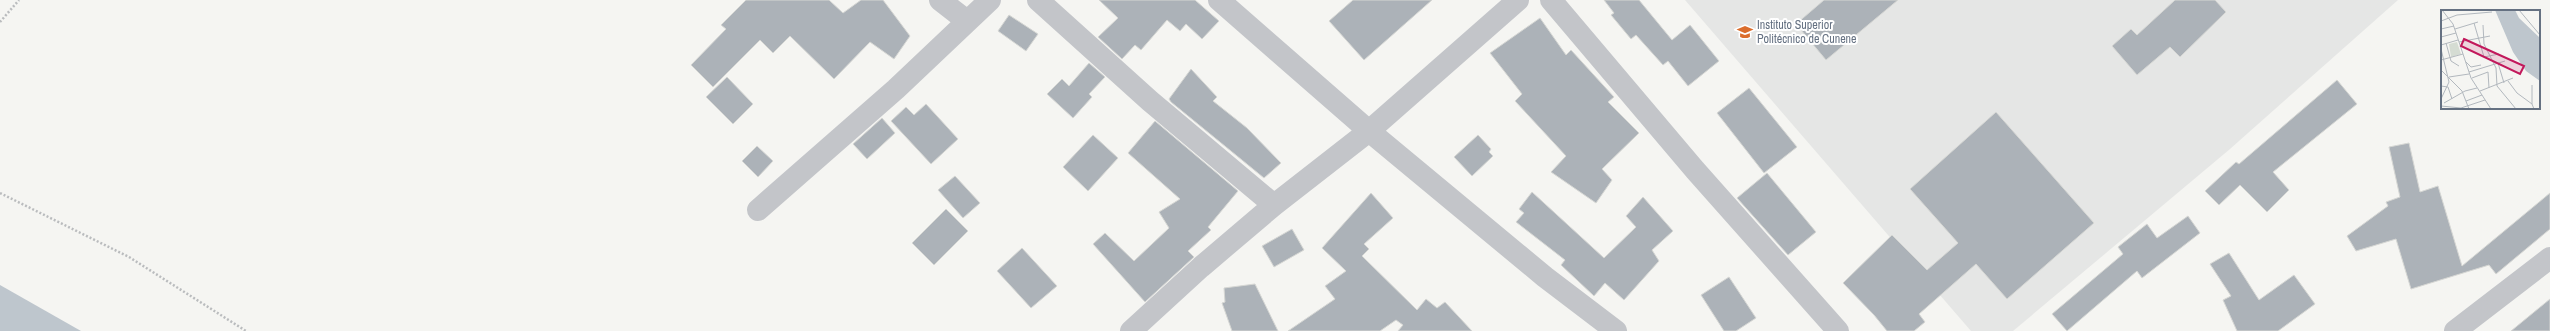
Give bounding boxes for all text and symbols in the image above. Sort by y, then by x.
inset map [2441,10,2540,109]
place label: Instituto Superior Politécnico de Cunene [1757,17,1857,47]
school or university icon: Instituto Superior Politécnico de Cunene [1736,23,1754,41]

